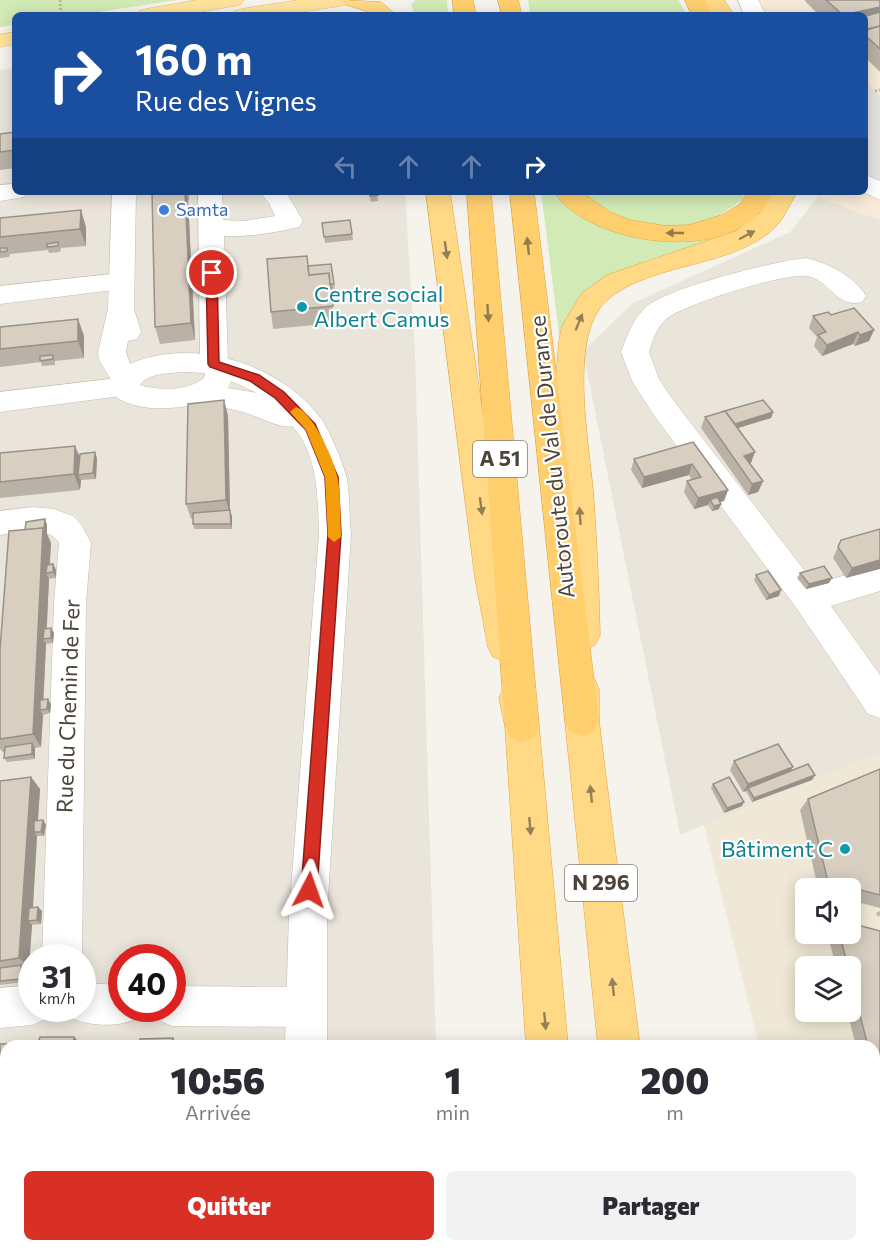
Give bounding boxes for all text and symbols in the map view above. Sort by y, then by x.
text: 160 m [135,32,253,84]
icon: right [36,36,114,114]
text: Rue des Vignes [135,84,317,117]
icon: left [329,150,362,183]
icon: ahead [392,150,425,183]
icon: ahead [455,150,488,183]
icon: right [518,150,551,183]
place label: Samta [176,198,228,220]
marker: Samta [157,203,171,217]
one-way arrow [665,228,684,238]
one-way arrow [739,230,756,240]
one-way arrow [523,236,533,255]
one-way arrow [442,241,451,260]
pin [186,247,237,298]
icon: arrive [195,256,228,289]
place label: Centre social Albert Camus [314,280,449,332]
marker: Centre social Albert Camus [295,300,309,314]
one-way arrow [483,304,493,323]
one-way arrow [575,313,584,331]
street label: Autoroute du Val de Durance [523,314,580,600]
road number: A 51 [473,441,527,477]
one-way arrow [477,496,486,515]
one-way arrow [575,506,585,525]
street label: Rue du Chemin de Fer [50,598,85,813]
one-way arrow [586,784,595,803]
one-way arrow [525,817,535,836]
place label: Bâtiment C [721,835,833,862]
marker: Bâtiment C [838,842,852,856]
position arrow [277,858,341,922]
road number: N 296 [565,865,637,901]
map controls [795,878,861,1022]
button: sound [795,878,861,944]
speed limit sign: 40 [108,944,186,1022]
button: layers [795,956,861,1022]
text: 31 [41,957,73,994]
one-way arrow [608,978,617,997]
text: km/h [39,989,75,1007]
one-way arrow [540,1011,550,1030]
text: 10:56 [171,1057,265,1101]
text: 1 [444,1057,461,1101]
text: 200 [641,1057,709,1101]
text: Arrivée [185,1100,251,1124]
text: min [436,1100,470,1124]
text: m [666,1100,684,1124]
button: Quitter [24,1171,434,1240]
button: Partager [446,1171,856,1240]

